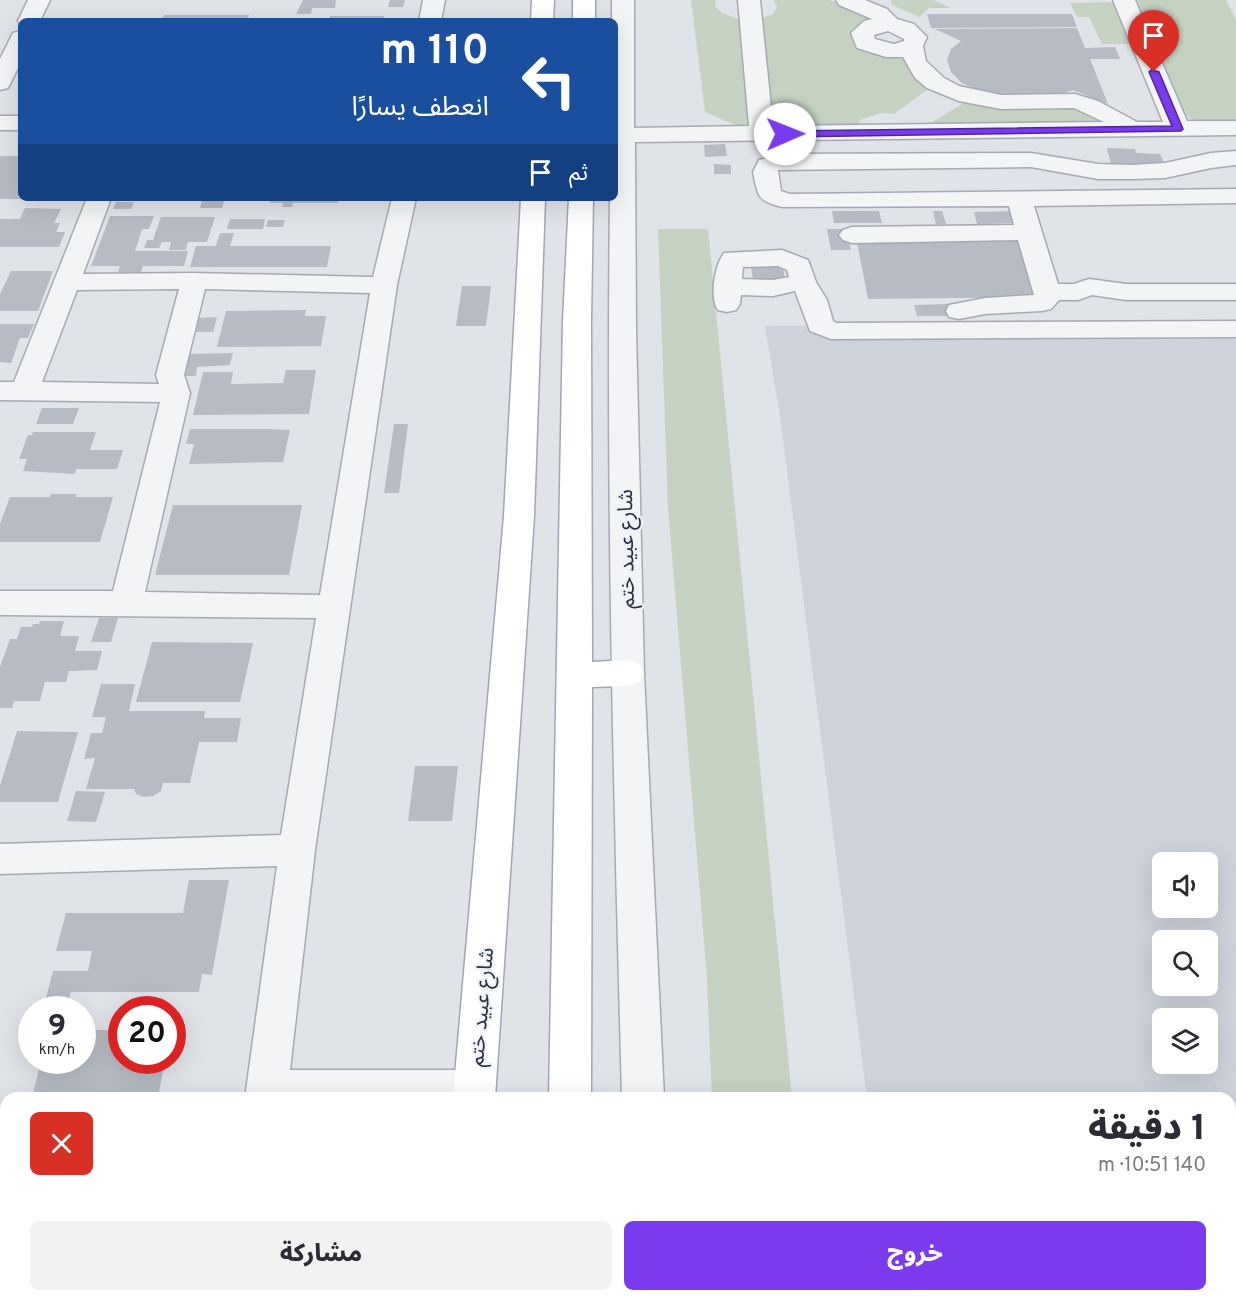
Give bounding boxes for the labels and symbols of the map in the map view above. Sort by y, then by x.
pin [1128,10,1179,72]
position arrow [753,102,817,166]
street label: شارع عبيد ختم [613,489,642,609]
street label: شارع عبيد ختم [464,946,501,1068]
speed limit sign: 20 [108,996,186,1074]

